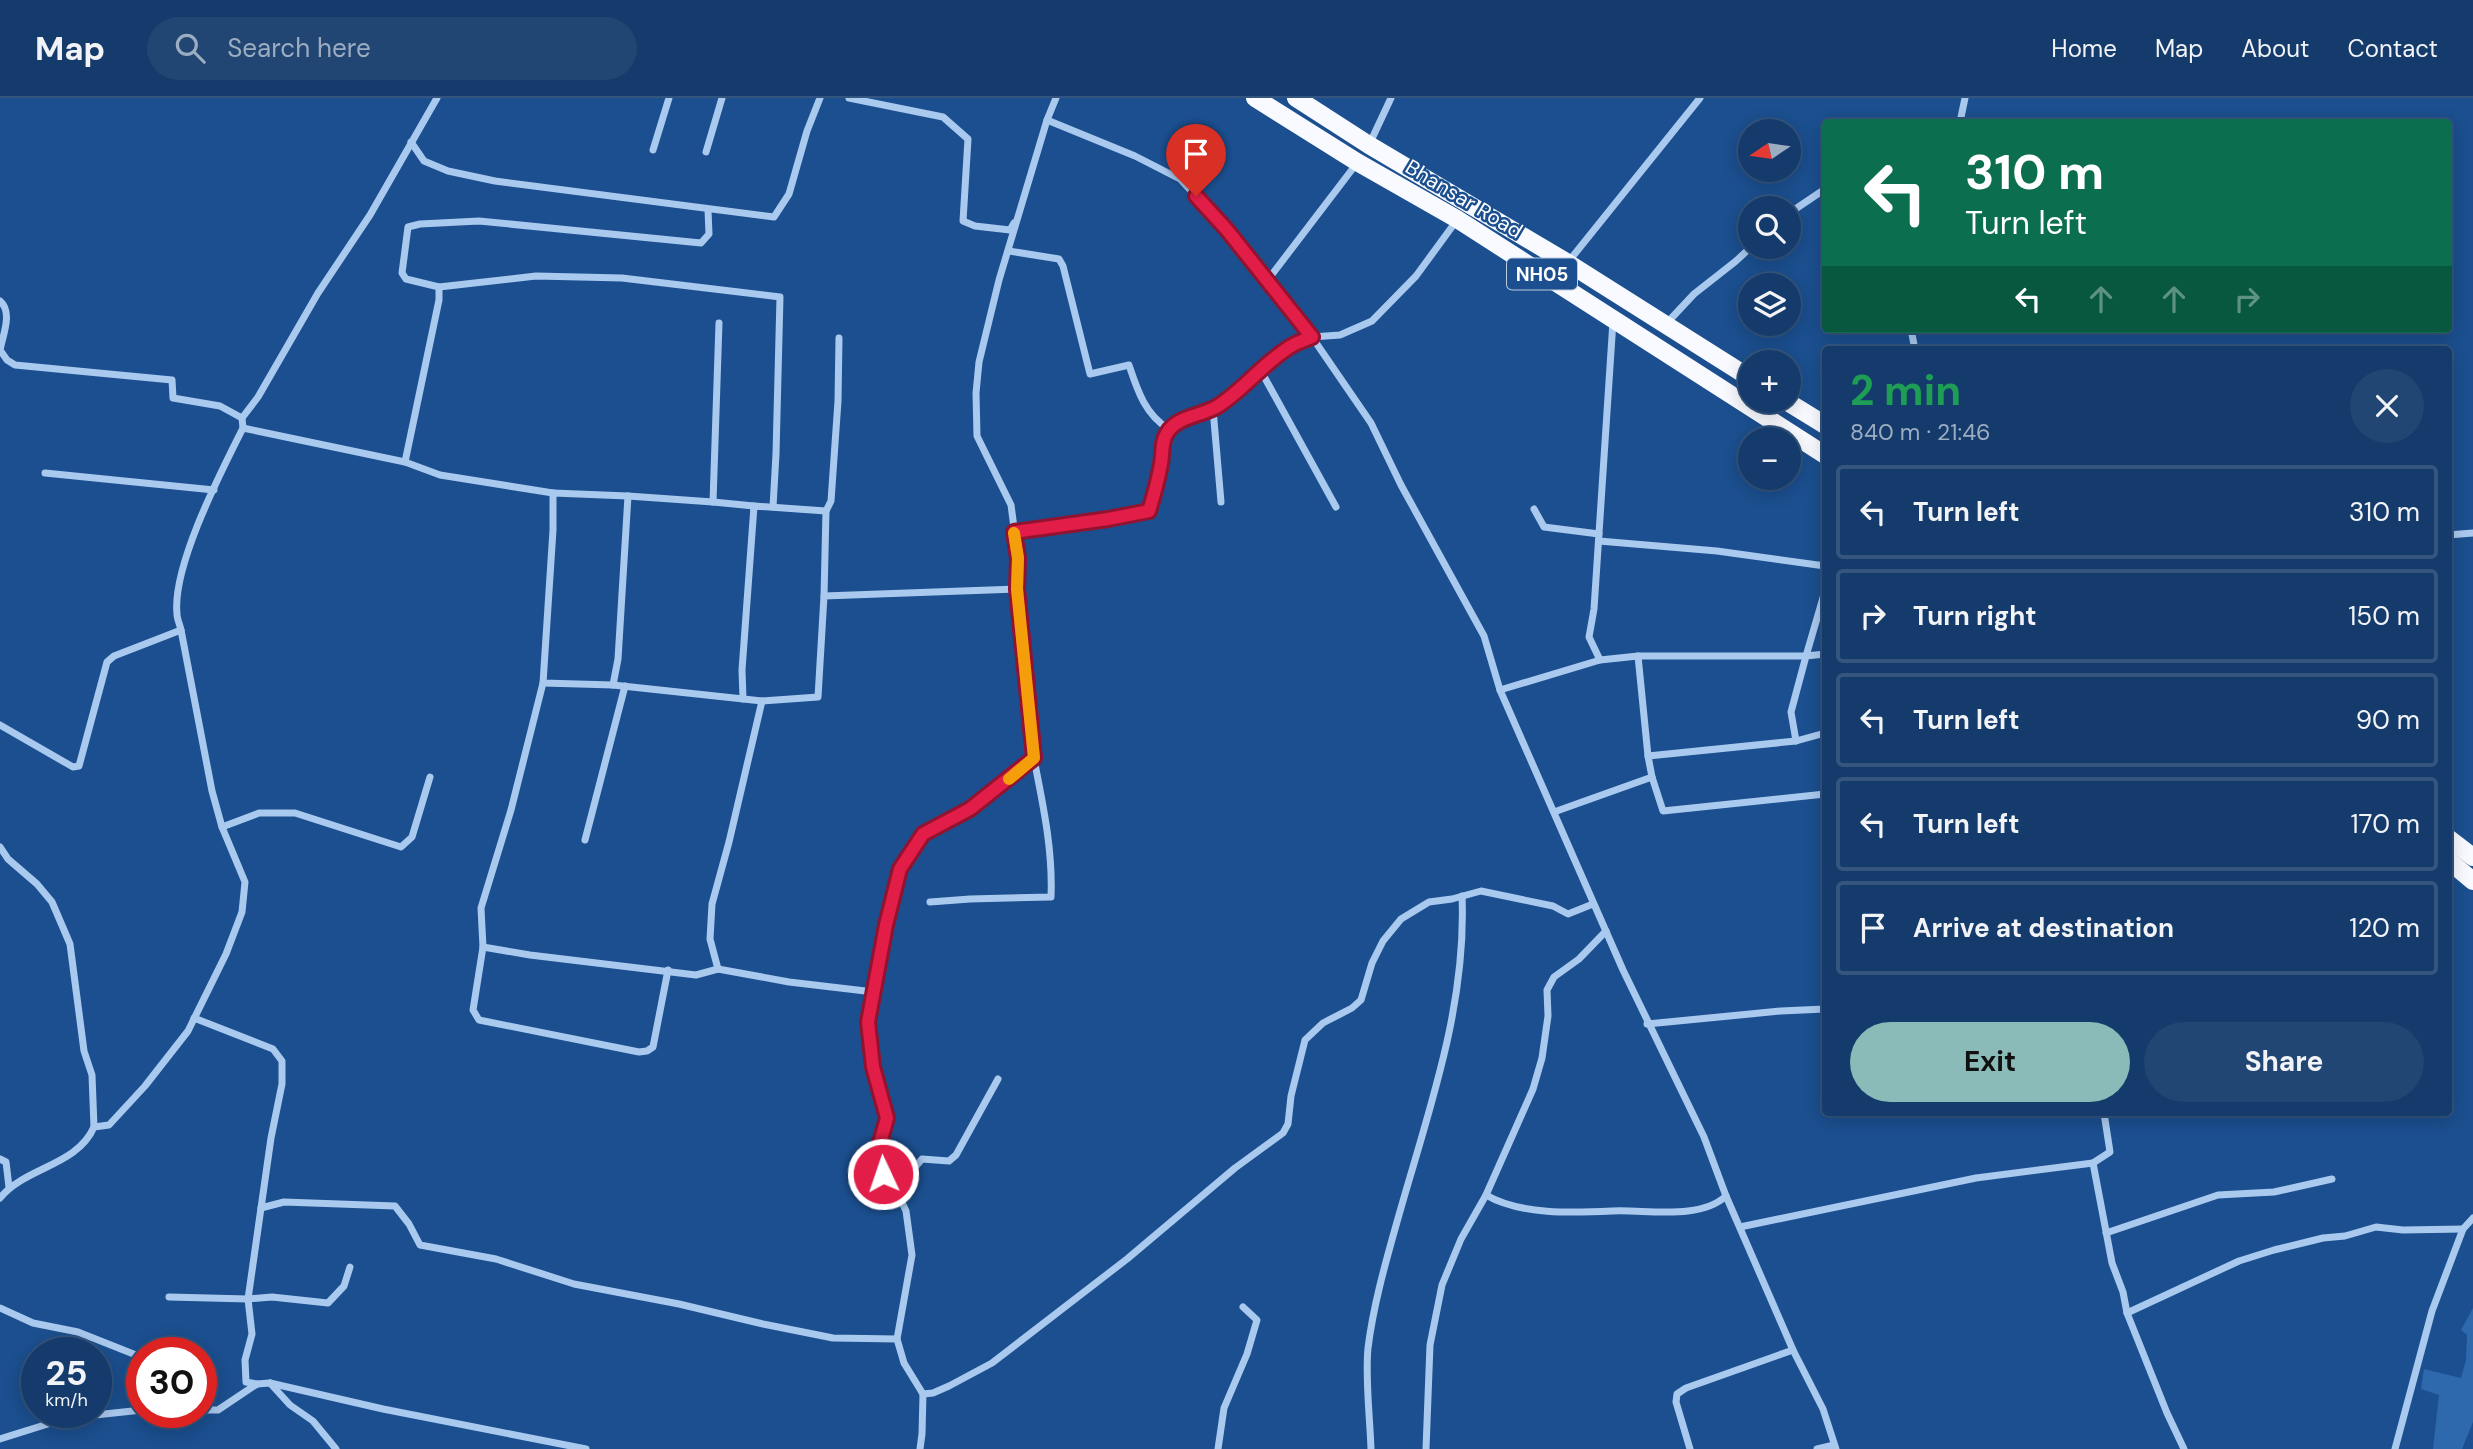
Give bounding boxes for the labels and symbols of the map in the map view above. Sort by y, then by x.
north arrow [1738,119,1801,182]
pin [1166,124,1226,196]
street label: Bhansar Road [1400,153,1528,245]
road number: NH05 [1507,258,1577,290]
position arrow [846,1137,920,1211]
speed limit sign: 30 [126,1337,217,1428]

